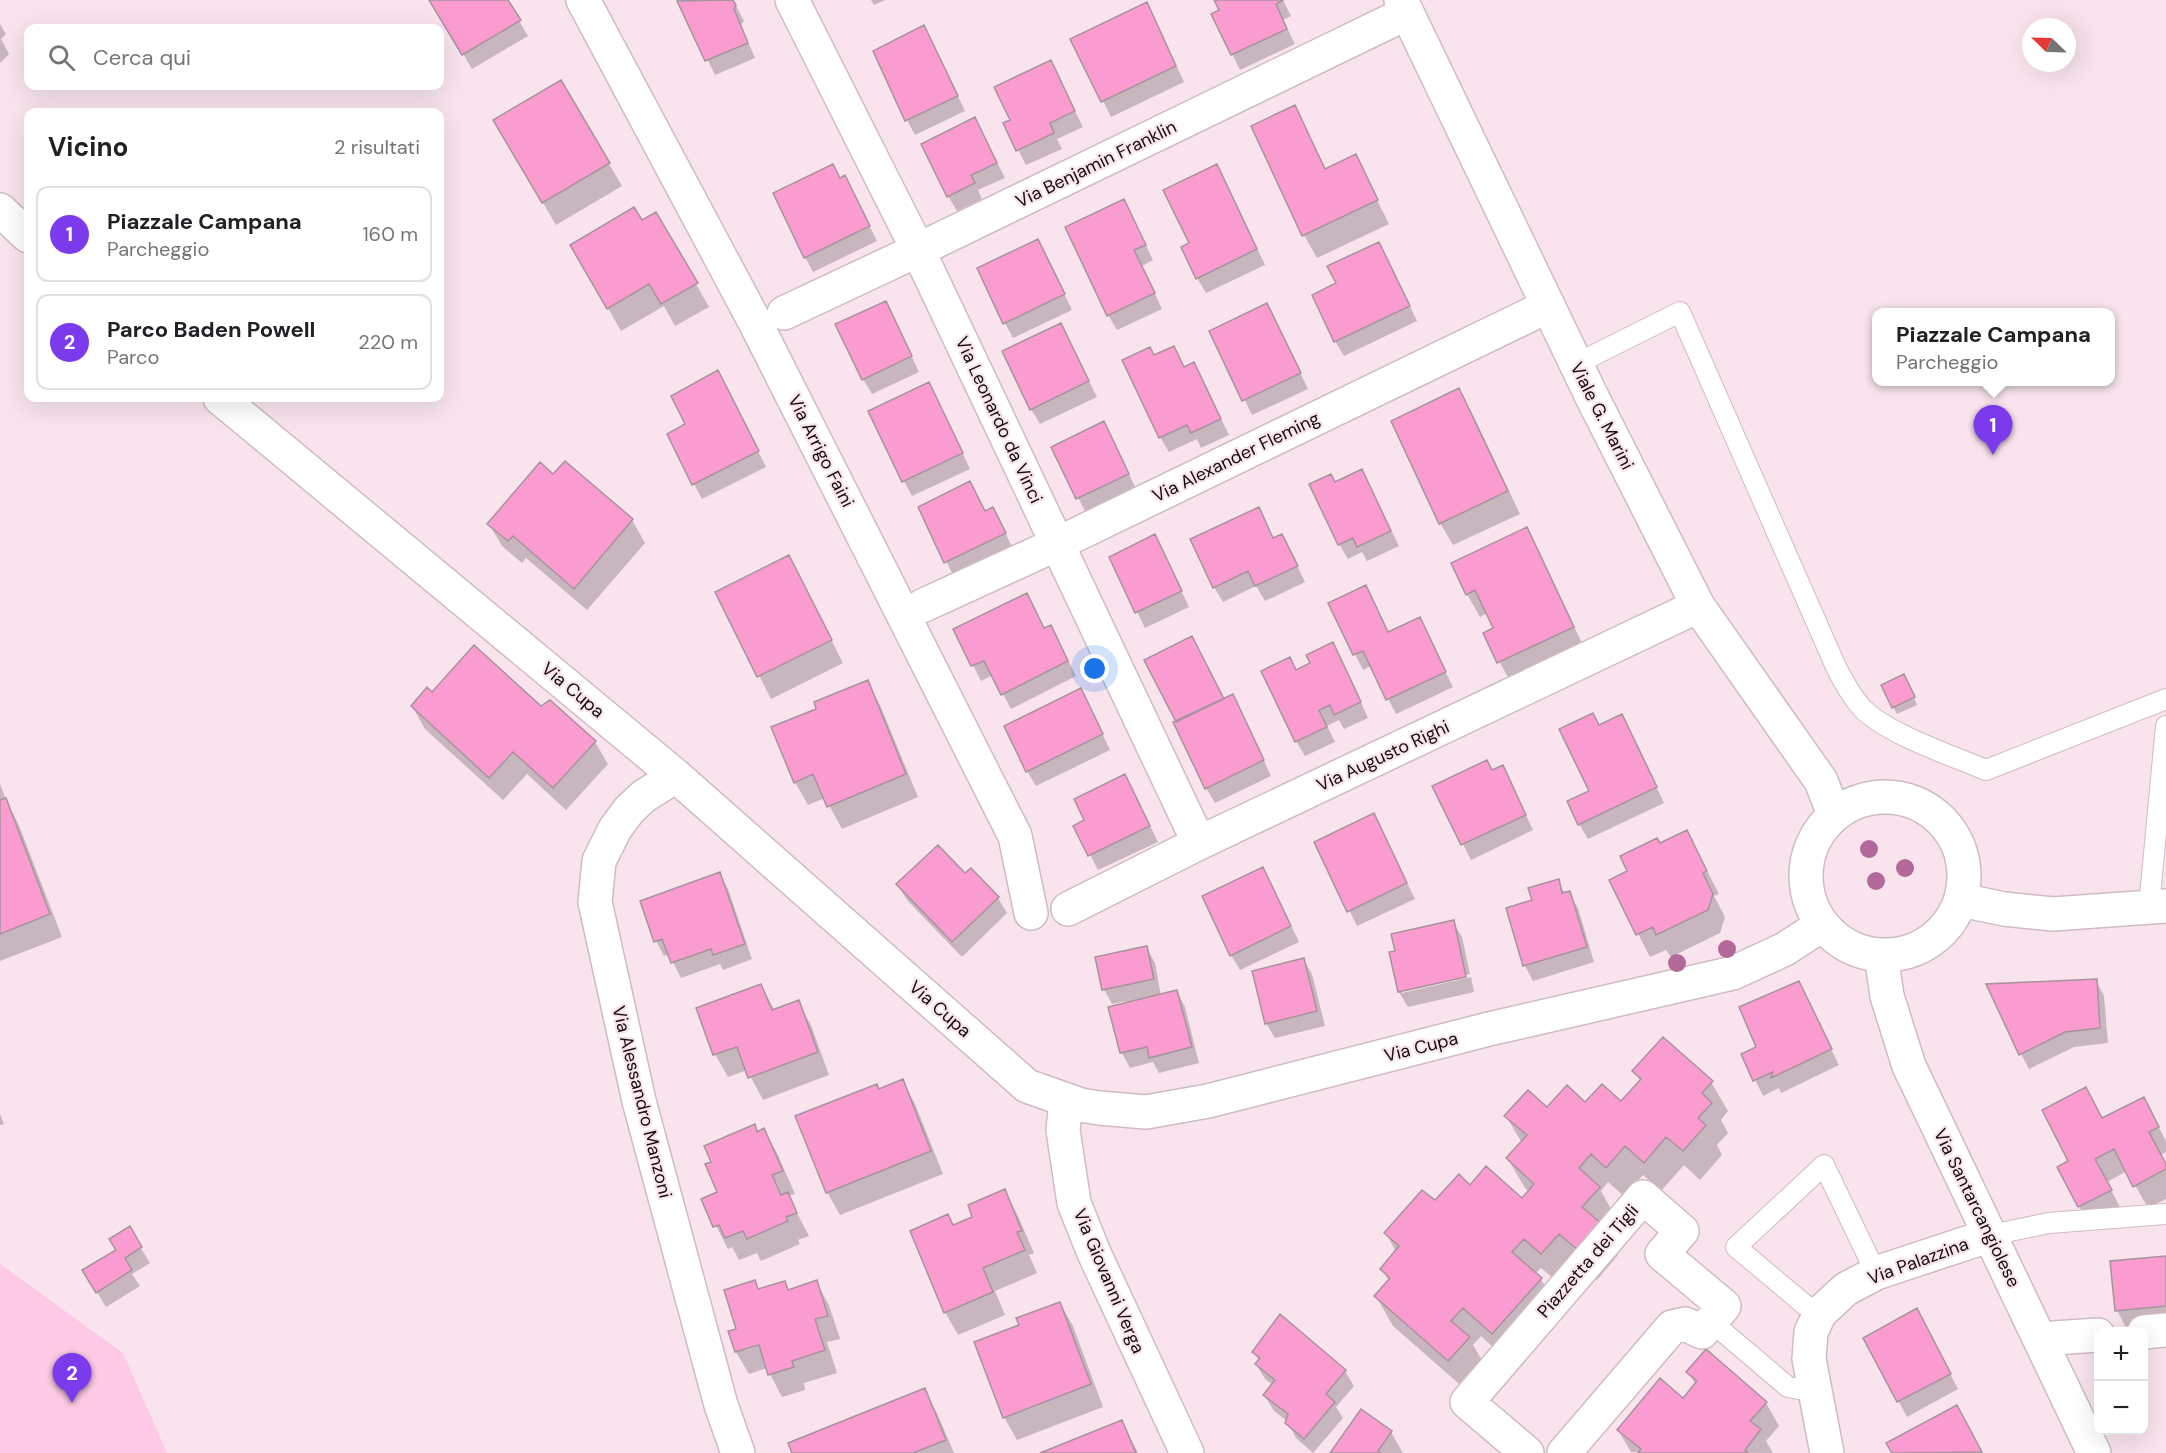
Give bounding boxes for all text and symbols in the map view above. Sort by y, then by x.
north arrow [2022,18,2076,72]
search box [24,24,444,90]
icon: search [45,41,78,74]
text: Cerca qui [93,43,191,72]
street label: Via Benjamin Franklin [1012,115,1180,213]
text: Vicino [48,130,128,164]
text: 2 risultati [334,134,420,160]
text: Piazzale Campana [107,207,302,236]
text: 1 [66,221,73,247]
text: 160 m [362,221,418,247]
text: Parcheggio [107,236,209,262]
popup [1872,308,2115,386]
text: Parco Baden Powell [107,315,315,344]
text: Piazzale Campana [1896,320,2091,349]
text: 2 [64,329,75,355]
text: 220 m [358,329,418,355]
street label: Via Leonardo da Vinci [950,333,1048,507]
text: Parco [107,344,159,370]
text: Parcheggio [1896,349,1998,375]
street label: Viale G. Marini [1565,358,1639,474]
street label: Via Arrigo Faini [782,391,860,511]
street label: Via Alexander Fleming [1148,406,1324,508]
pin: 1 [1974,406,2012,455]
your location [1080,654,1109,683]
street label: Via Cupa [536,657,610,723]
street label: Via Augusto Righi [1313,715,1453,797]
street label: Via Cupa [904,975,976,1043]
street label: Via Alessandro Manzoni [606,1003,678,1201]
street label: Via Cupa [1382,1026,1460,1068]
street label: Via Santarcangiolese [1928,1125,2026,1291]
street label: Piazzetta dei Tigli [1532,1199,1644,1323]
street label: Via Giovanni Verga [1068,1205,1150,1357]
street label: Via Palazzina [1864,1232,1972,1290]
map controls [2094,1327,2148,1435]
button: + [2094,1327,2148,1381]
pin: 2 [52,1354,92,1403]
button: − [2094,1381,2148,1435]

